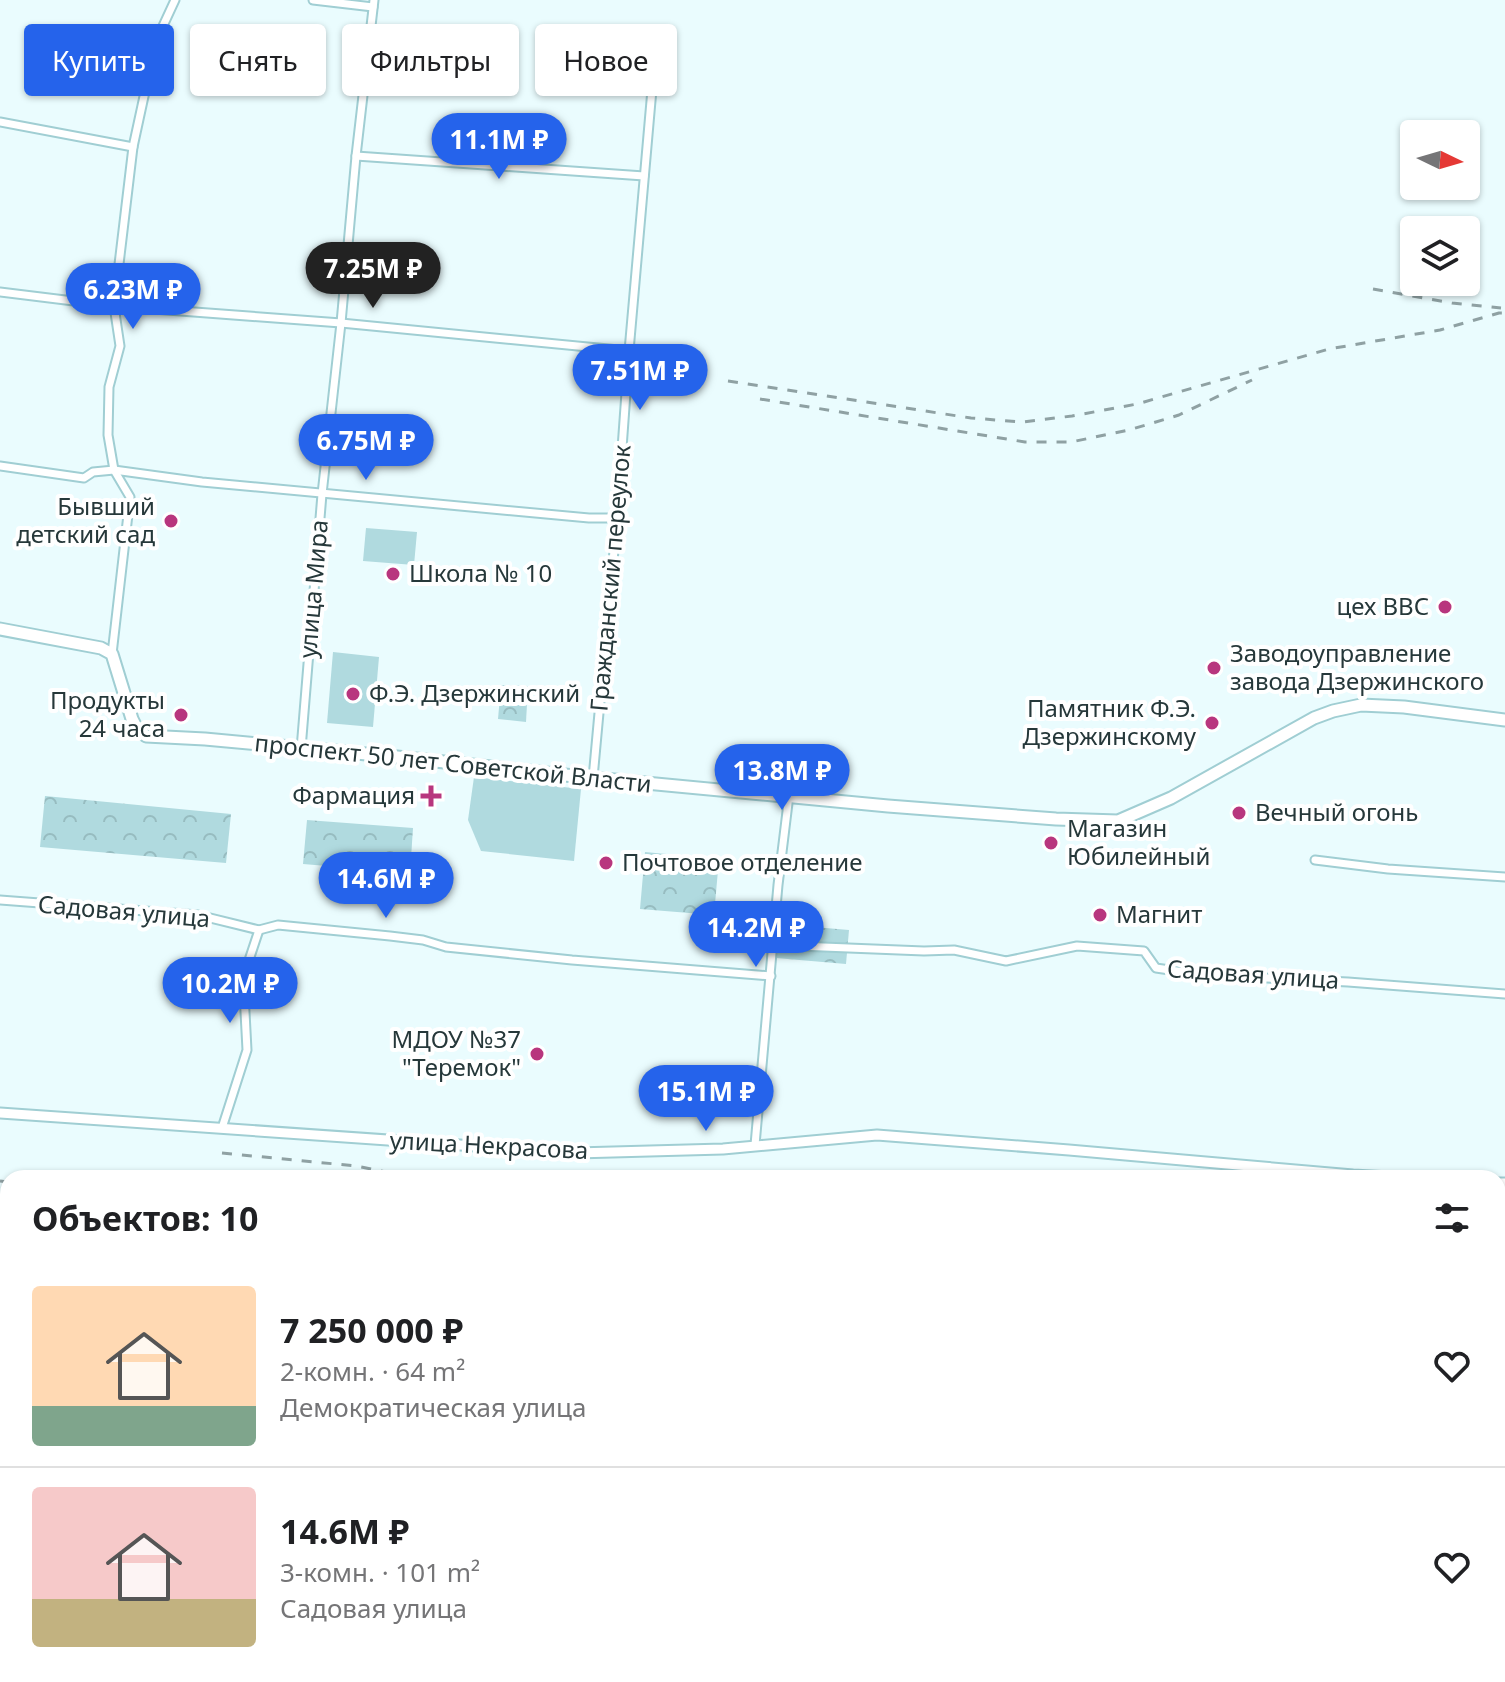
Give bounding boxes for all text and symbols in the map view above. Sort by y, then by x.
chip: Купить [24,24,174,96]
chip: Снять [190,24,326,96]
chip: Фильтры [342,24,519,96]
chip: Новое [535,24,677,96]
pin: 11.1M ₽ [425,113,573,181]
north arrow [1400,120,1480,200]
map controls [1400,120,1480,296]
text: 11.1M ₽ [450,121,548,157]
button: layers [1400,216,1480,296]
pin: 7.25M ₽ [299,242,447,310]
text: 7.25M ₽ [324,250,422,286]
pin: 6.23M ₽ [59,263,207,331]
text: 6.23M ₽ [84,271,182,307]
pin: 7.51M ₽ [566,344,714,412]
text: 7.51M ₽ [591,352,689,388]
pin: 6.75M ₽ [292,414,440,482]
text: 6.75M ₽ [317,422,415,458]
street label: Гражданский переулок [581,443,638,713]
place label: Бывший детский сад [16,489,155,550]
marker: Бывший детский сад [162,512,180,530]
street label: улица Мира [290,518,335,659]
place label: Школа № 10 [409,556,552,589]
marker: Школа № 10 [384,565,402,583]
place label: цех ВВС [1337,589,1429,622]
marker: цех ВВС [1436,598,1454,616]
place label: Заводоуправление завода Дзержинского [1230,636,1484,697]
marker: Заводоуправление завода Дзержинского [1205,659,1223,677]
place label: Ф.Э. Дзержинский [369,676,580,709]
place label: Продукты 24 часа [50,683,165,744]
marker: Ф.Э. Дзержинский [344,685,362,703]
place label: Памятник Ф.Э. Дзержинскому [1023,691,1197,752]
marker: Продукты 24 часа [172,706,190,724]
marker: Памятник Ф.Э. Дзержинскому [1203,714,1221,732]
street label: проспект 50 лет Советской Власти [253,725,653,800]
pin: 13.8M ₽ [708,744,856,812]
text: 13.8M ₽ [733,752,831,788]
place label: Фармация [292,778,415,811]
marker: Фармация [422,787,440,805]
place label: Вечный огонь [1255,795,1418,828]
marker: Вечный огонь [1230,804,1248,822]
place label: Магазин Юбилейный [1067,811,1210,872]
marker: Магазин Юбилейный [1042,834,1060,852]
place label: Почтовое отделение [622,845,862,878]
pin: 14.6M ₽ [312,852,460,920]
marker: Почтовое отделение [597,854,615,872]
text: 14.6M ₽ [337,860,435,896]
street label: Садовая улица [37,887,212,934]
place label: Магнит [1116,897,1202,930]
pin: 14.2M ₽ [682,901,830,969]
marker: Магнит [1091,906,1109,924]
text: 14.2M ₽ [707,909,805,945]
street label: Садовая улица [1166,951,1340,996]
pin: 10.2M ₽ [156,957,304,1025]
text: 10.2M ₽ [181,965,279,1001]
place label: МДОУ №37 "Теремок" [391,1022,521,1083]
marker: МДОУ №37 "Теремок" [528,1045,546,1063]
pin: 15.1M ₽ [632,1065,780,1133]
text: 15.1M ₽ [657,1073,755,1109]
street label: улица Некрасова [389,1123,589,1166]
text: Объектов: 10 [32,1195,258,1241]
icon: filters [1430,1196,1474,1240]
text: 7 250 000 ₽ [280,1307,463,1353]
icon: home [96,1318,192,1414]
icon: heart [1430,1344,1474,1388]
text: 2-комн. · 64 m² [280,1353,465,1389]
text: Демократическая улица [280,1389,586,1425]
text: 14.6M ₽ [280,1508,409,1554]
icon: home [96,1519,192,1615]
icon: heart [1430,1545,1474,1589]
text: 3-комн. · 101 m² [280,1554,480,1590]
text: Садовая улица [280,1590,467,1626]

